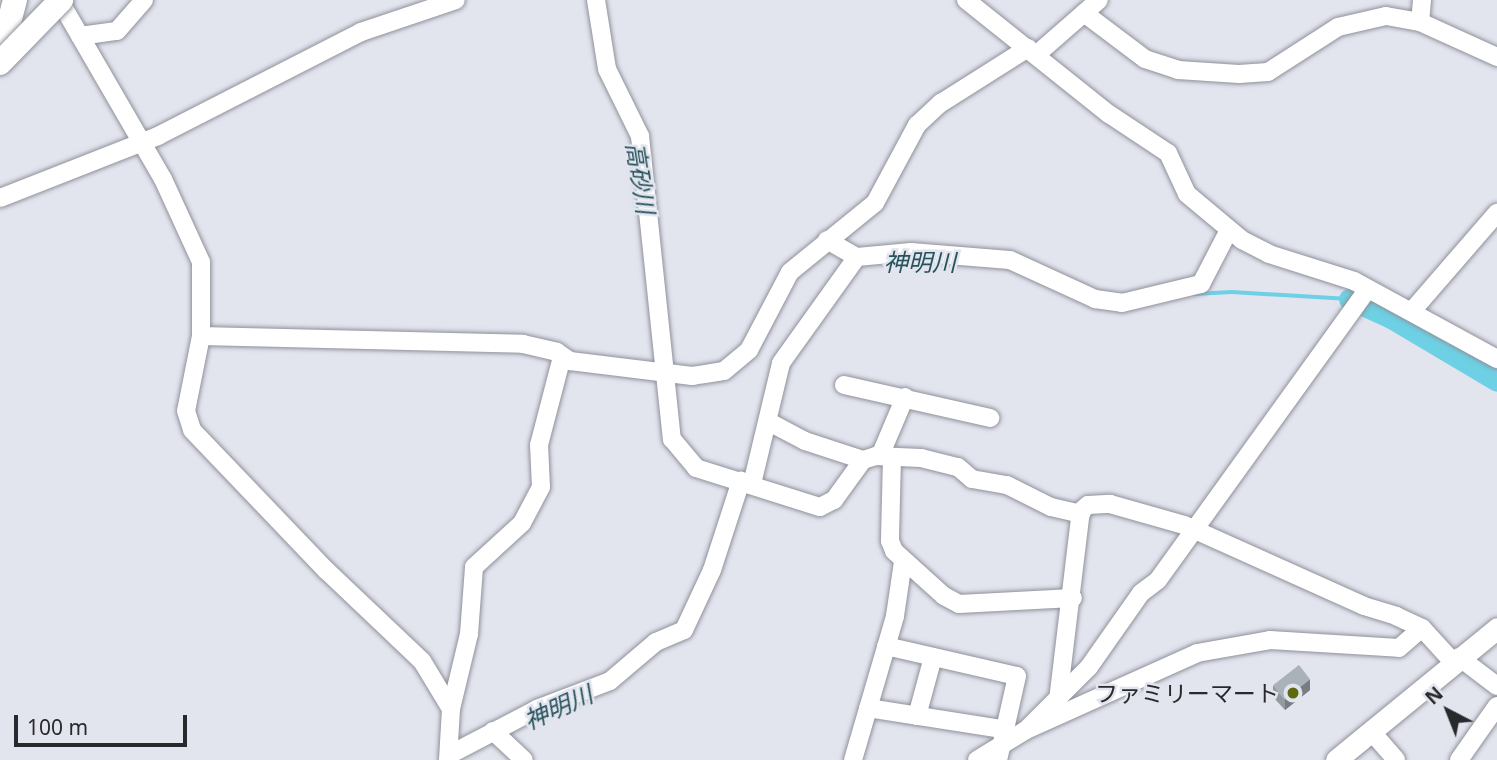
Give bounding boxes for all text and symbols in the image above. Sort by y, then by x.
water label: 高砂川 [621,140,661,216]
water label: 神明川 [884,248,956,276]
north arrow [1413,676,1483,746]
water label: 神明川 [519,679,597,735]
place label: ファミリーマート [1095,679,1279,707]
text: N [1420,681,1448,710]
marker: ファミリーマート [1285,685,1301,701]
scale bar [18,700,191,744]
text: 100 m [27,713,88,741]

